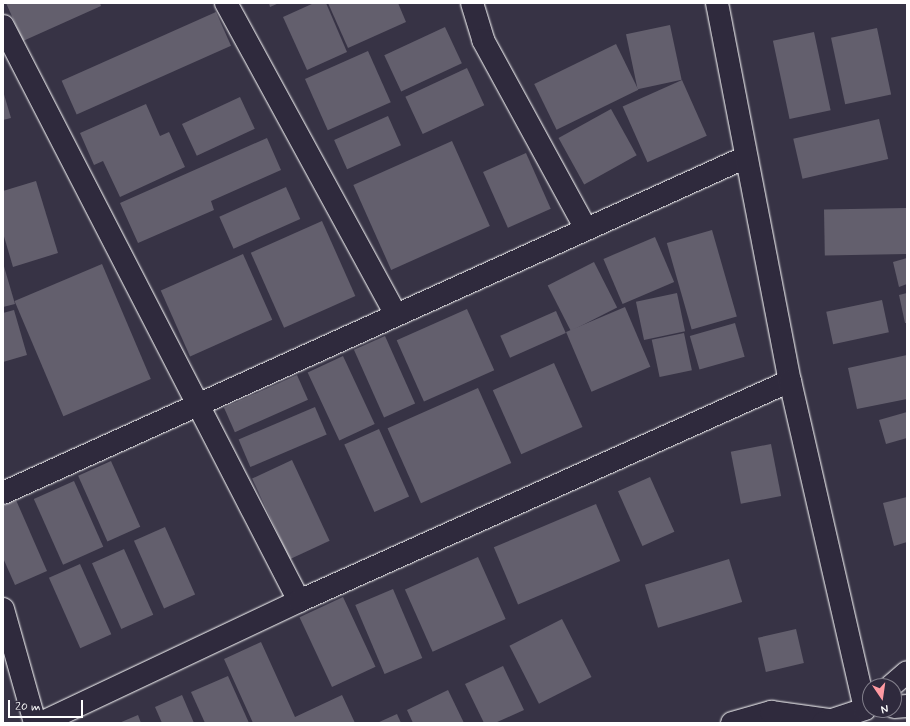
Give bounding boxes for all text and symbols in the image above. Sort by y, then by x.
north arrow [862,678,902,718]
scale bar [10,692,85,718]
text: 20 m [15,699,41,715]
text: N [879,701,890,716]

